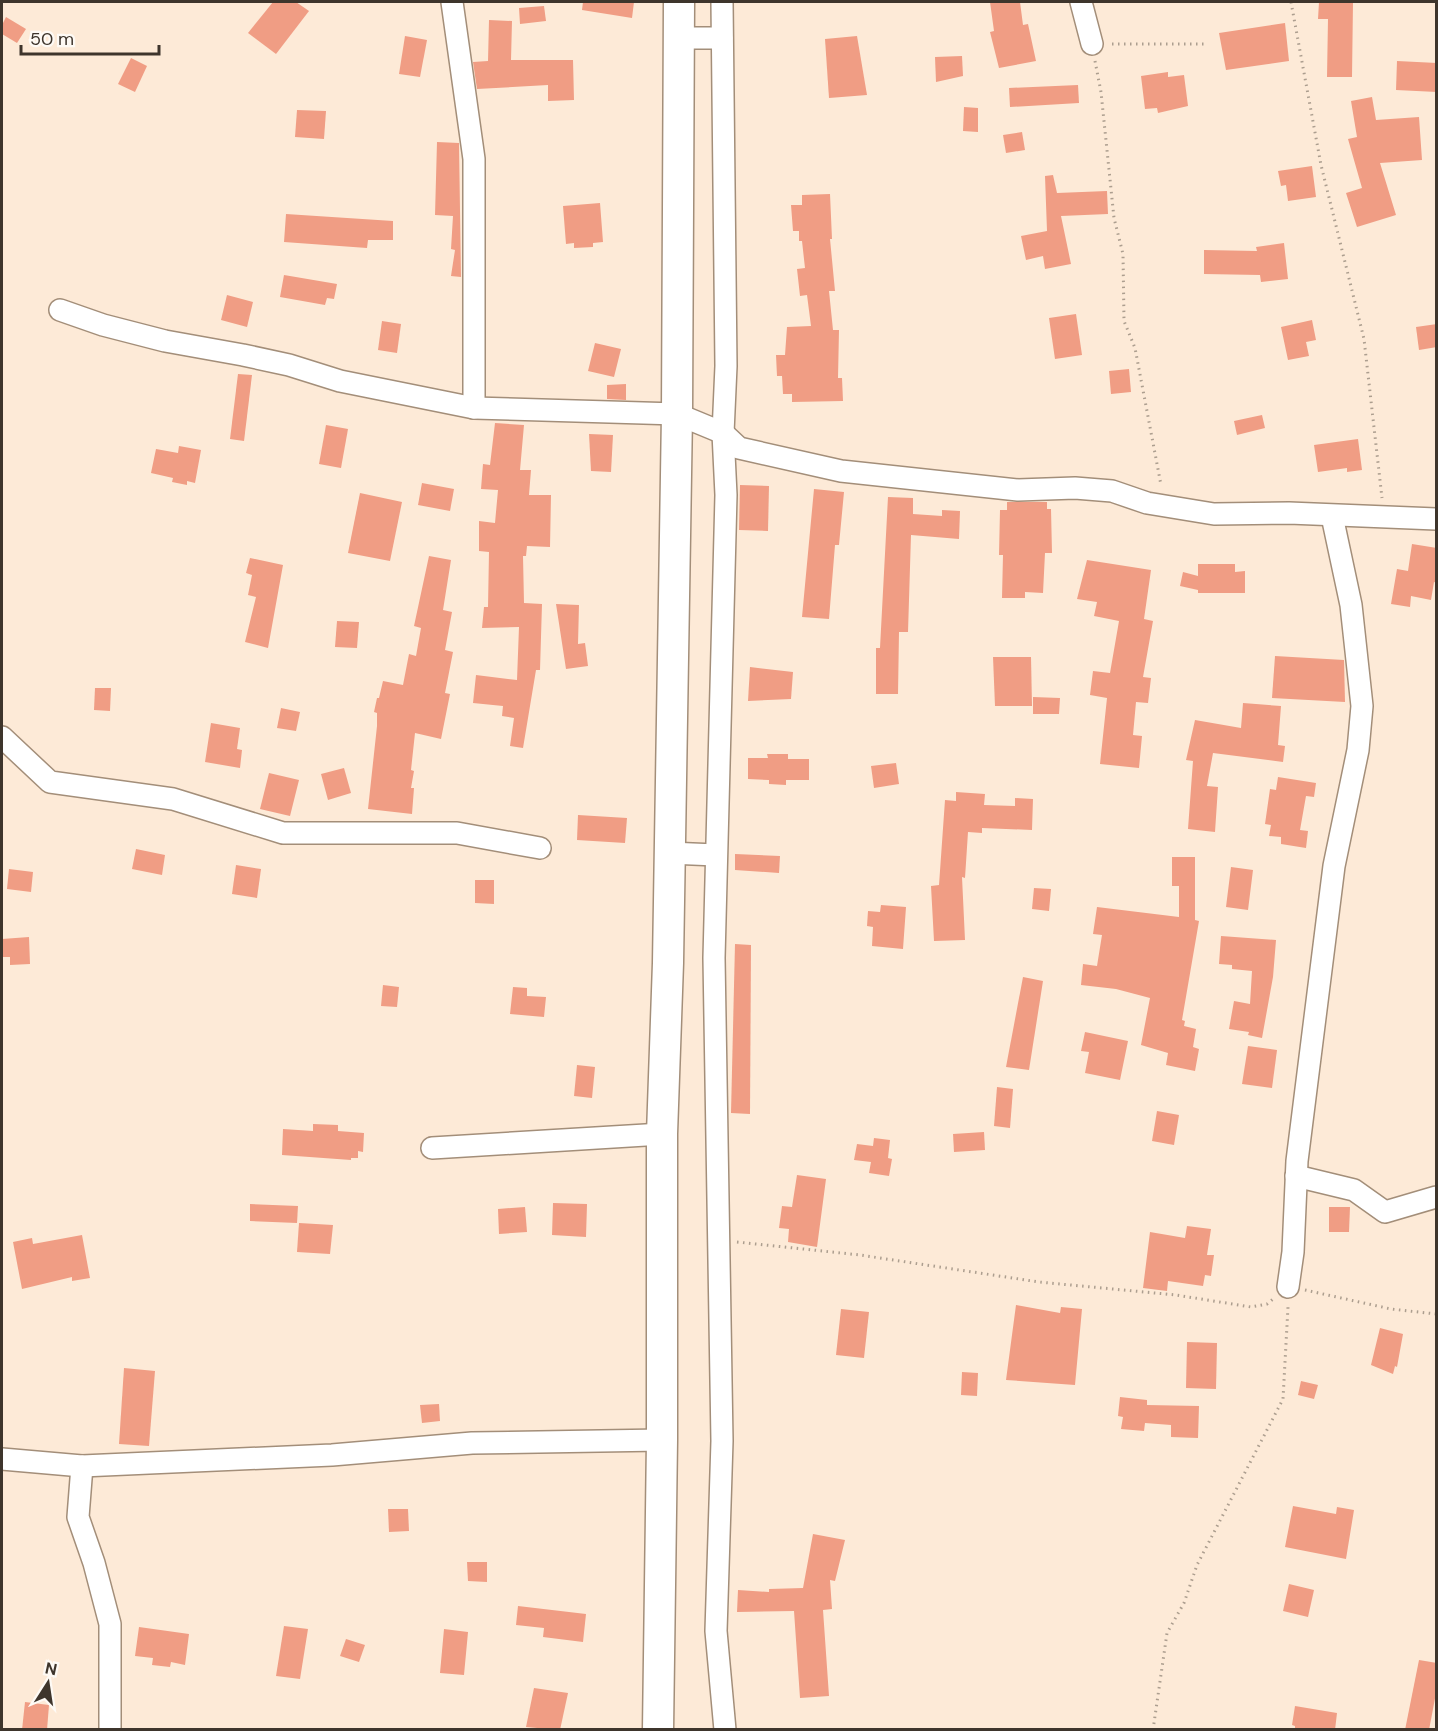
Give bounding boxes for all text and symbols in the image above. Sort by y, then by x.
scale bar [21,18,159,56]
text: 50 m [30,27,74,51]
north arrow [18,1653,78,1713]
text: N [43,1657,59,1680]

